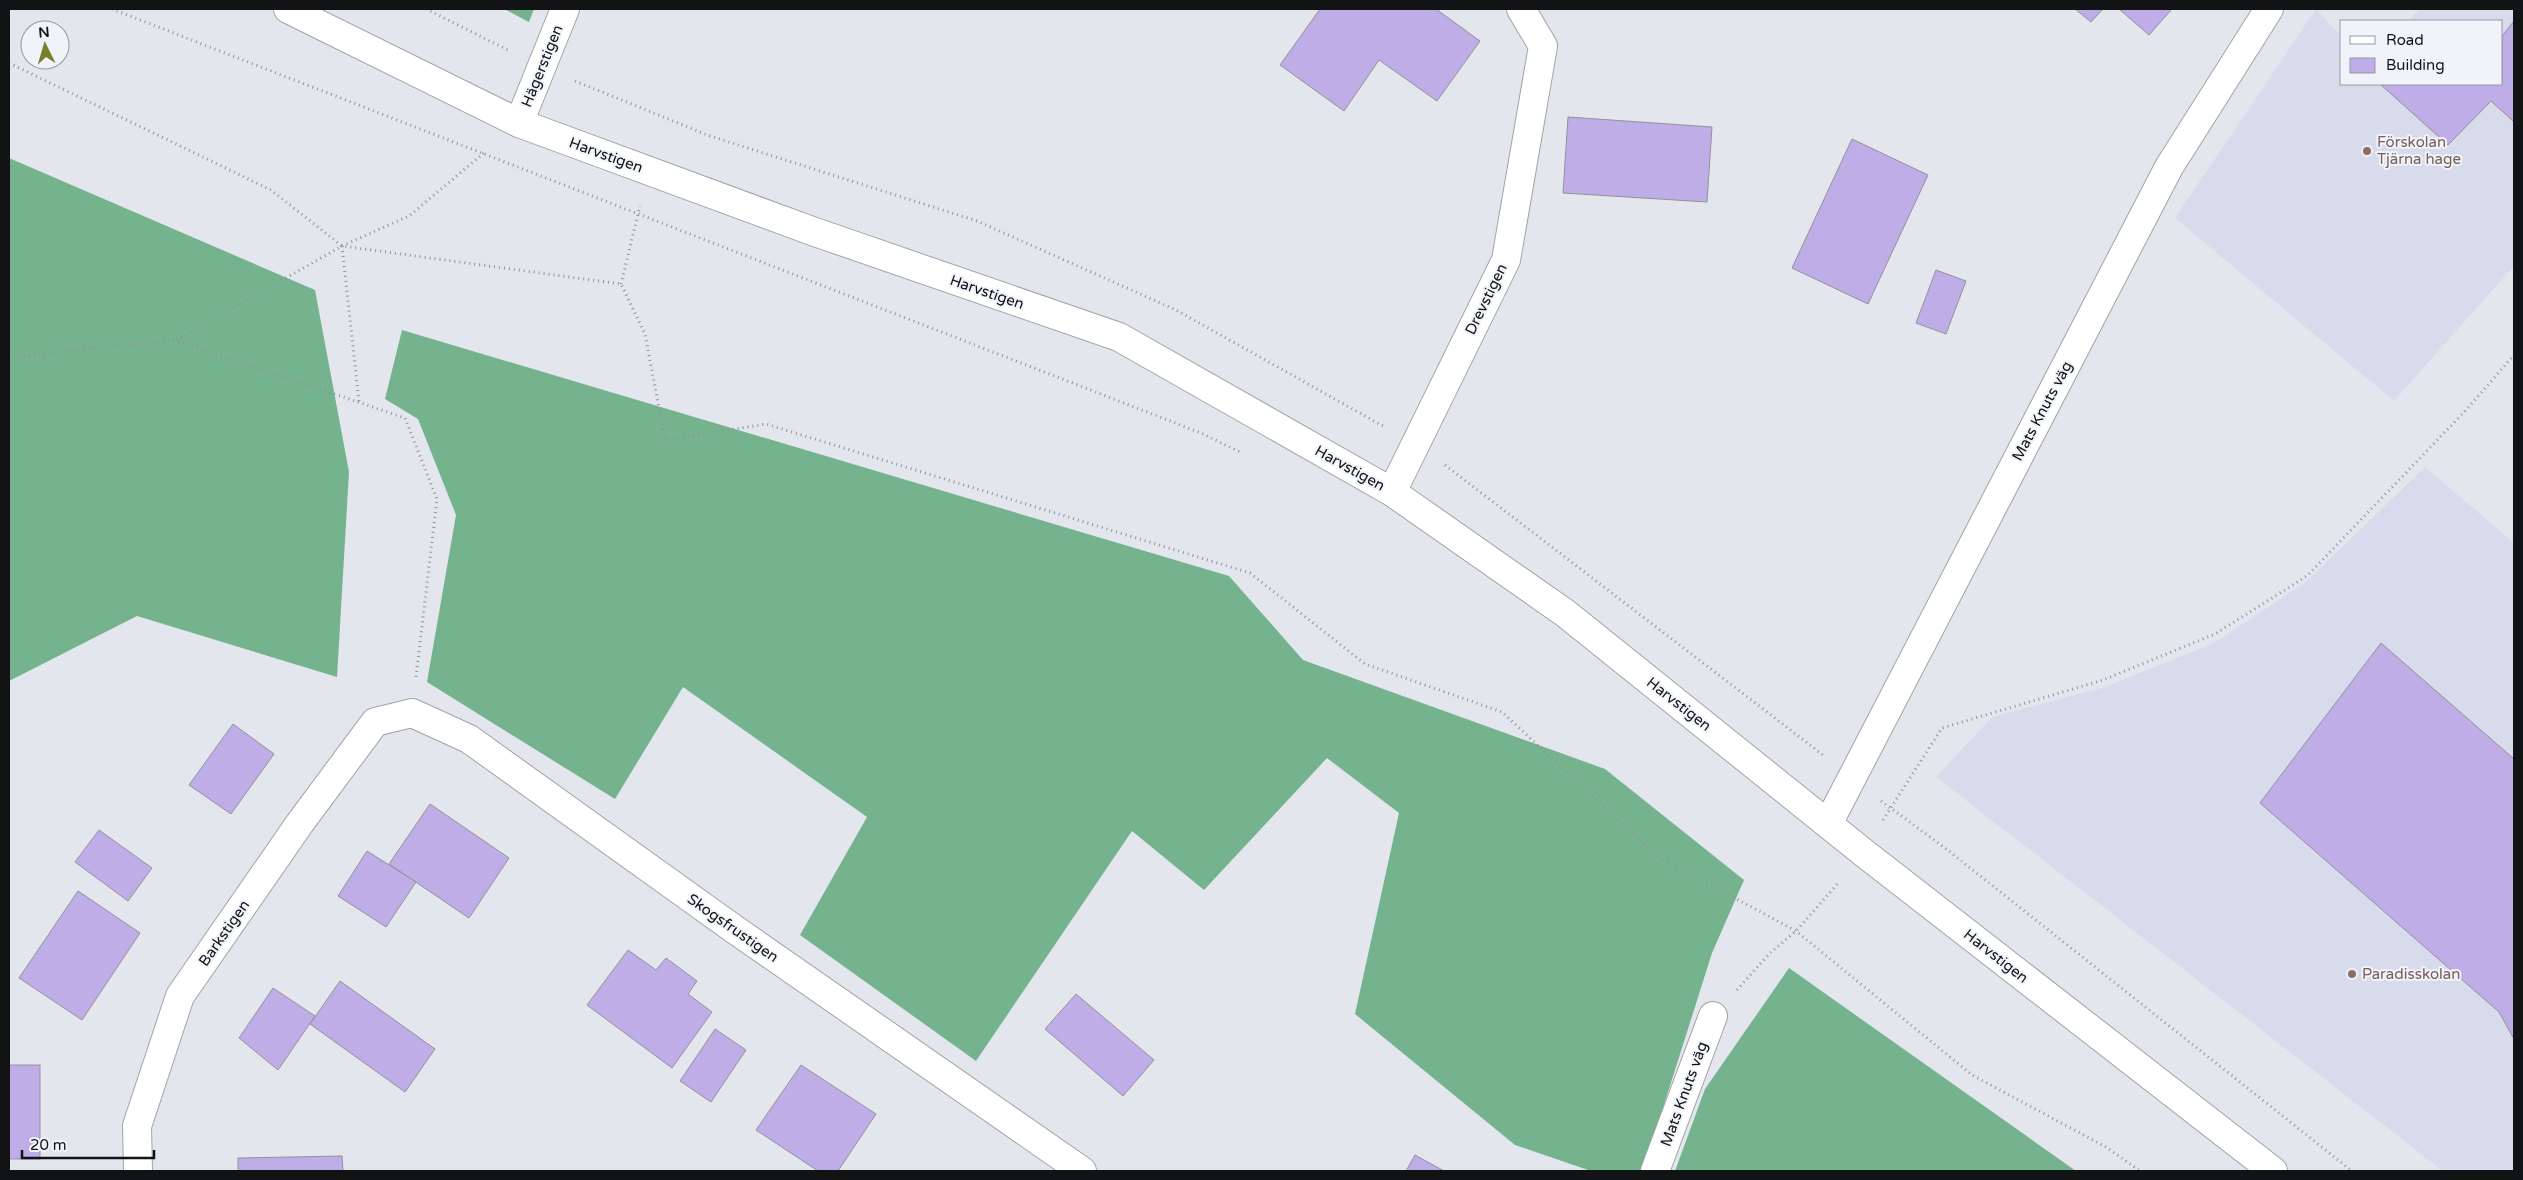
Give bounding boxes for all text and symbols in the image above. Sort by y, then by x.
north arrow [20,20,70,70]
legend [2340,20,2503,85]
street label: Hägerstigen [517,22,567,110]
text: N [38,24,50,42]
text: Road [2386,31,2424,49]
text: Building [2386,56,2445,74]
street label: Harvstigen [567,133,645,177]
place label: Förskolan Tjärna hage [2377,133,2461,168]
marker: Förskolan Tjärna hage [2361,145,2373,157]
street label: Drevstigen [1461,261,1511,337]
street label: Harvstigen [948,271,1026,313]
street label: Mats Knuts väg [2008,358,2076,464]
street label: Harvstigen [1312,441,1388,495]
street label: Harvstigen [1643,673,1715,735]
street label: Skogsfrustigen [684,890,782,966]
street label: Barkstigen [195,897,253,969]
street label: Harvstigen [1960,925,2032,987]
place label: Paradisskolan [2362,965,2460,983]
marker: Paradisskolan [2346,968,2358,980]
street label: Mats Knuts väg [1657,1039,1711,1149]
scale bar [22,1128,155,1160]
text: 20 m [30,1136,67,1154]

